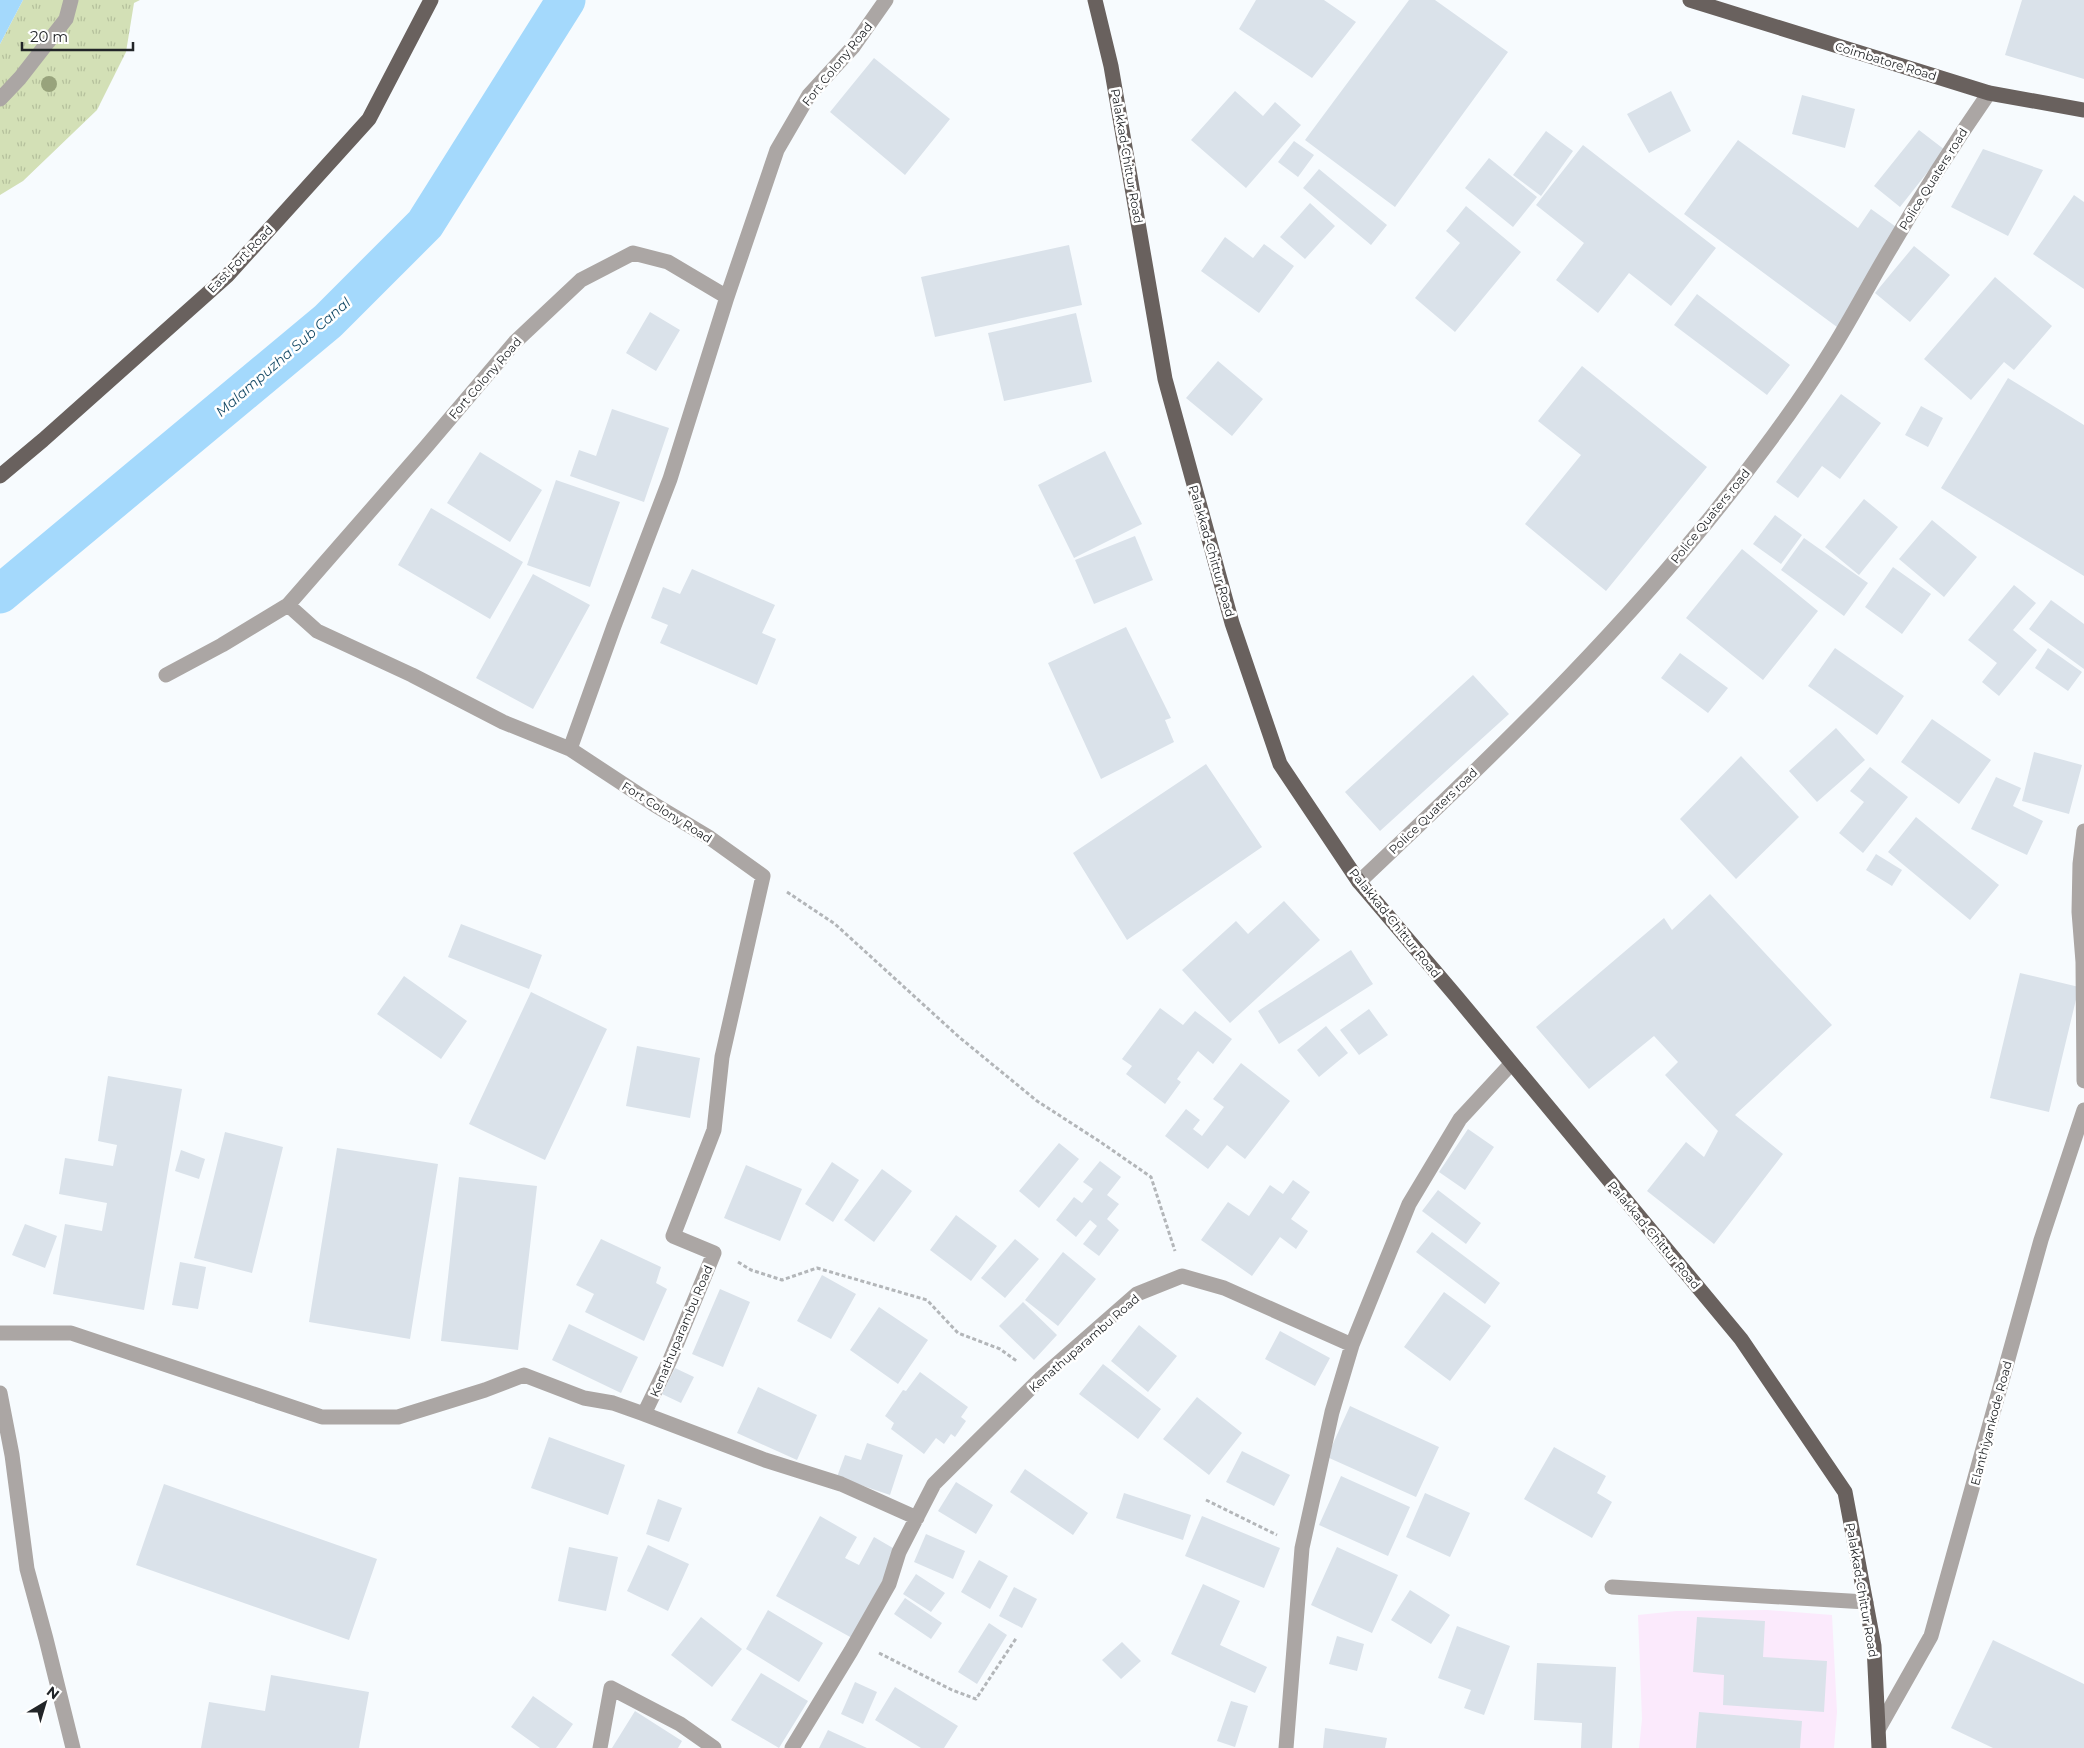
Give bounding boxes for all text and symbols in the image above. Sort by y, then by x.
street label: Fort Colony Road [799,19,875,109]
scale bar [22,20,134,52]
text: 20 m [30,27,68,46]
street label: Coimbatore Road [1833,38,1939,84]
street label: Palakkad-Chittur Road [1108,87,1146,225]
street label: Police Quaters road [1895,125,1971,233]
street label: East Fort Road [204,222,276,296]
water label: Malampuzha Sub Canal [212,293,354,420]
street label: Fort Colony Road [445,334,525,422]
street label: Police Quaters road [1667,466,1753,566]
street label: Palakkad-Chittur Road [1186,483,1238,619]
street label: Police Quaters road [1385,765,1481,857]
street label: Fort Colony Road [619,778,715,846]
street label: Palakkad-Chittur Road [1346,865,1444,981]
street label: Palakkad-Chittur Road [1604,1178,1704,1292]
street label: Kenathuparambu Road [646,1263,716,1399]
street label: Kenathuparambu Road [1026,1291,1142,1395]
street label: Elanthiyankode Road [1967,1359,2015,1487]
street label: Palakkad-Chittur Road [1843,1521,1881,1659]
north arrow [20,1678,70,1728]
text: N [43,1682,63,1703]

